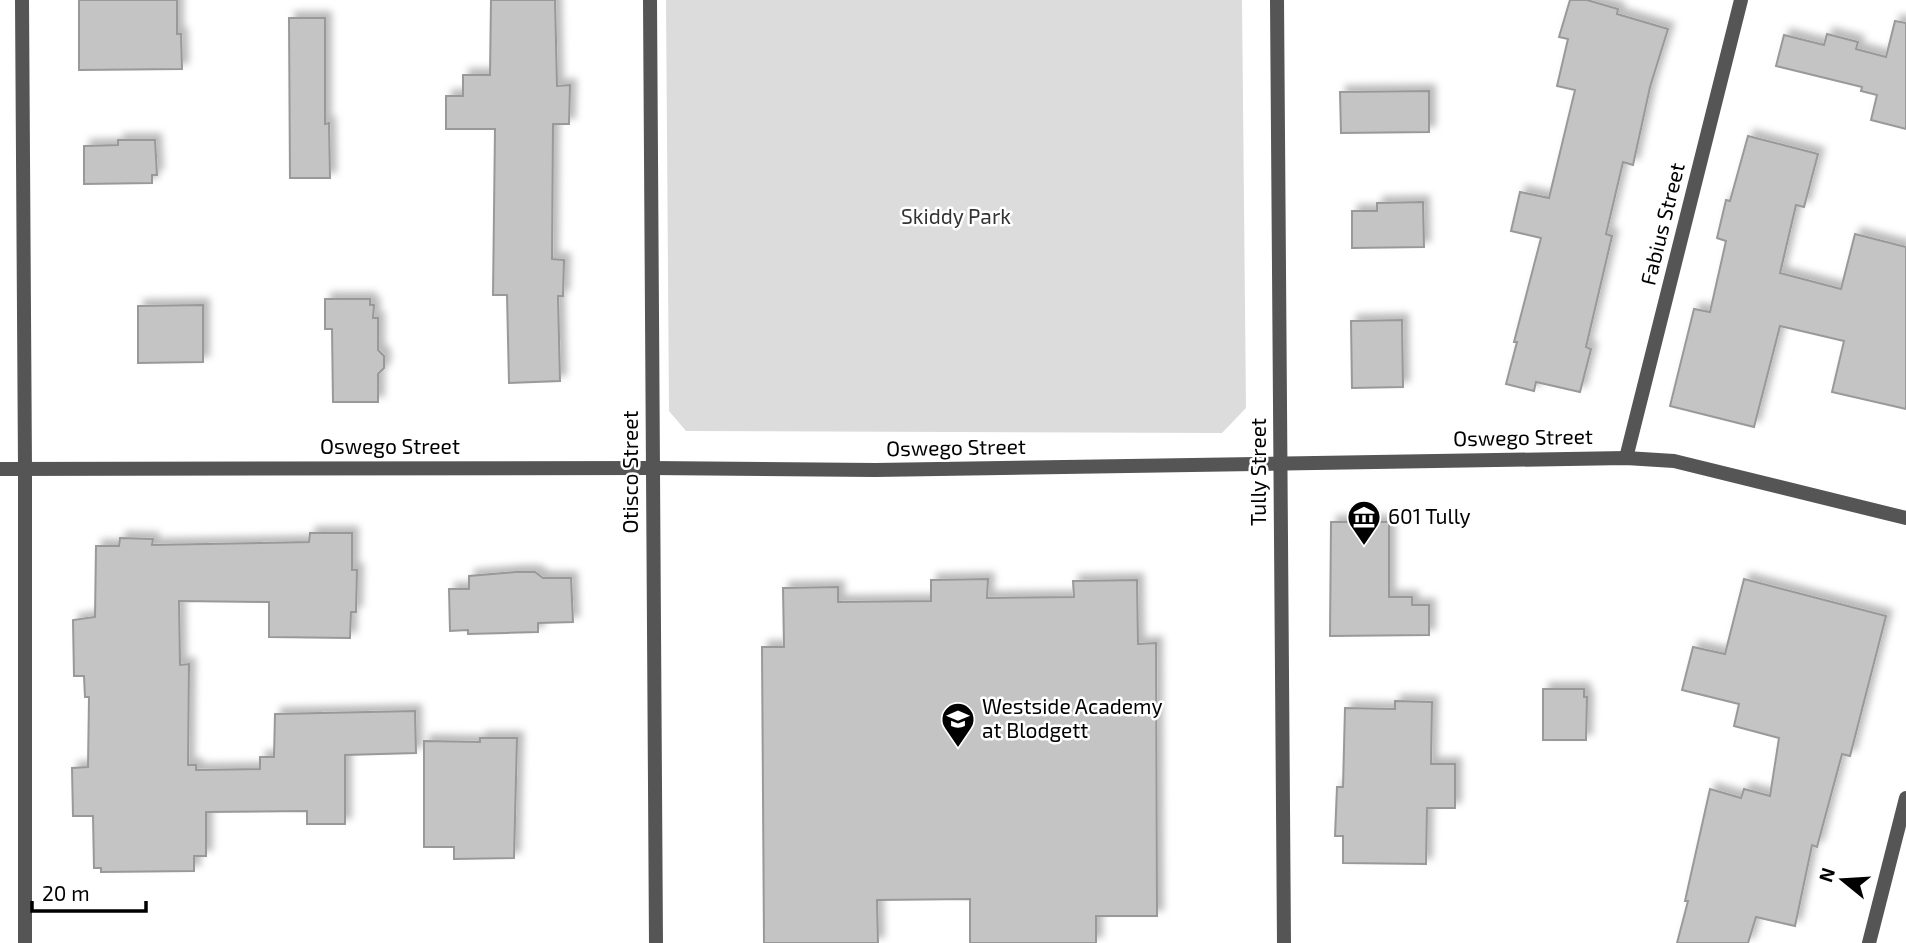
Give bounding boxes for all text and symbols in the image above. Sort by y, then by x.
street label: Fabius Street [1634,160,1689,287]
park label: Skiddy Park [901,203,1011,228]
street label: Otisco Street [617,411,642,533]
street label: Tully Street [1245,418,1270,526]
street label: Oswego Street [1453,423,1593,450]
street label: Oswego Street [320,433,460,458]
street label: Oswego Street [886,433,1026,460]
museum icon: 601 Tully [1345,498,1383,547]
place label: 601 Tully [1388,503,1471,528]
place label: Westside Academy at Blodgett [982,693,1163,742]
school or university icon: Westside Academy at Blodgett [939,700,977,749]
north arrow [1808,845,1878,915]
text: N [1813,865,1839,885]
scale bar [32,870,145,914]
text: 20 m [42,880,90,905]

